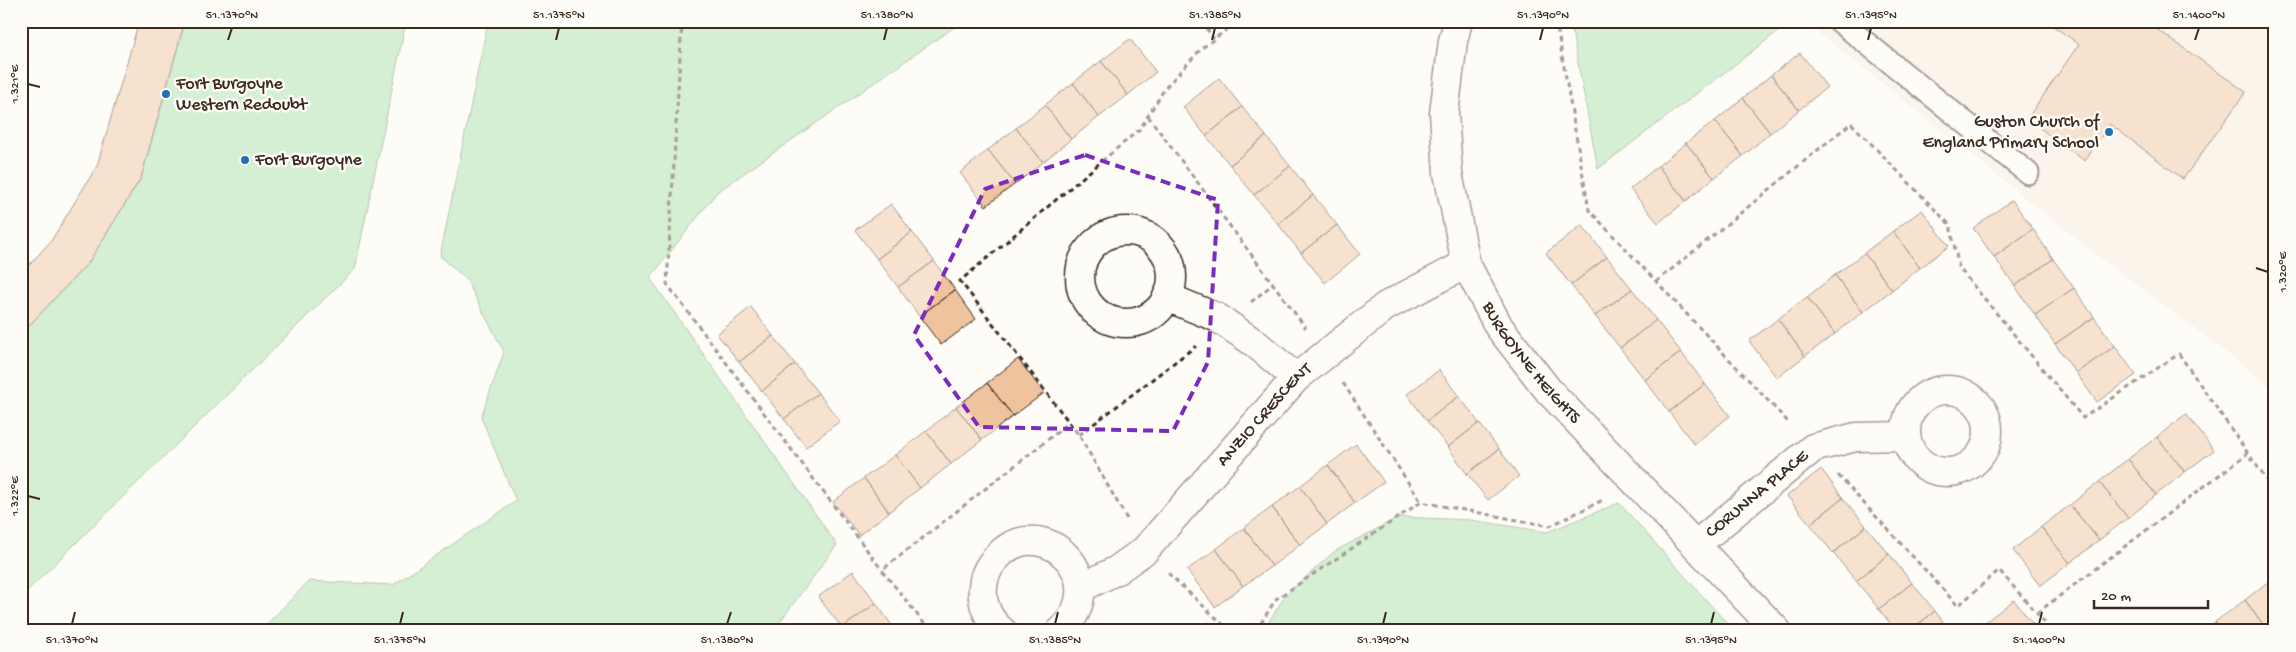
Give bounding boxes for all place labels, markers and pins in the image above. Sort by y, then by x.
place label: Fort Burgoyne Western Redoubt [175,74,309,116]
marker: Fort Burgoyne Western Redoubt [160,88,172,100]
place label: Guston Church of England Primary School [1922,112,2100,154]
marker: Guston Church of England Primary School [2103,126,2115,138]
place label: Fort Burgoyne [254,150,363,171]
marker: Fort Burgoyne [239,154,251,166]

